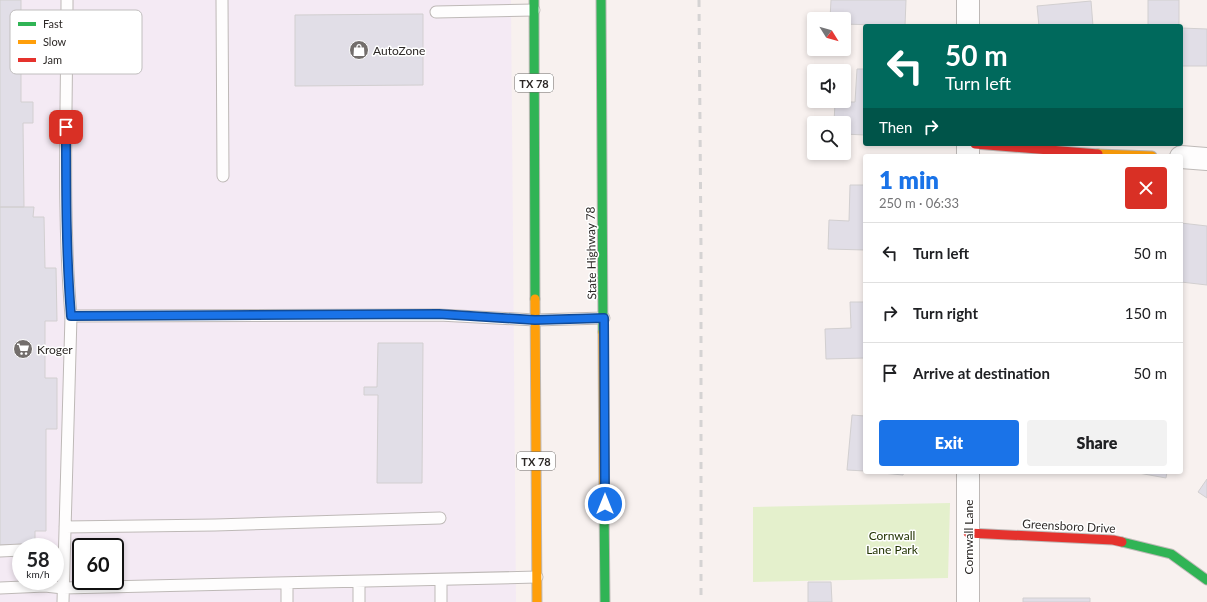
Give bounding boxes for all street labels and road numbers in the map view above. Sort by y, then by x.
road number: TX 78 [515,74,553,92]
street label: State Highway 78 [583,206,599,300]
road number: TX 78 [517,452,555,470]
street label: Cornwall Lane [961,500,976,574]
street label: Greensboro Drive [1022,516,1116,536]

